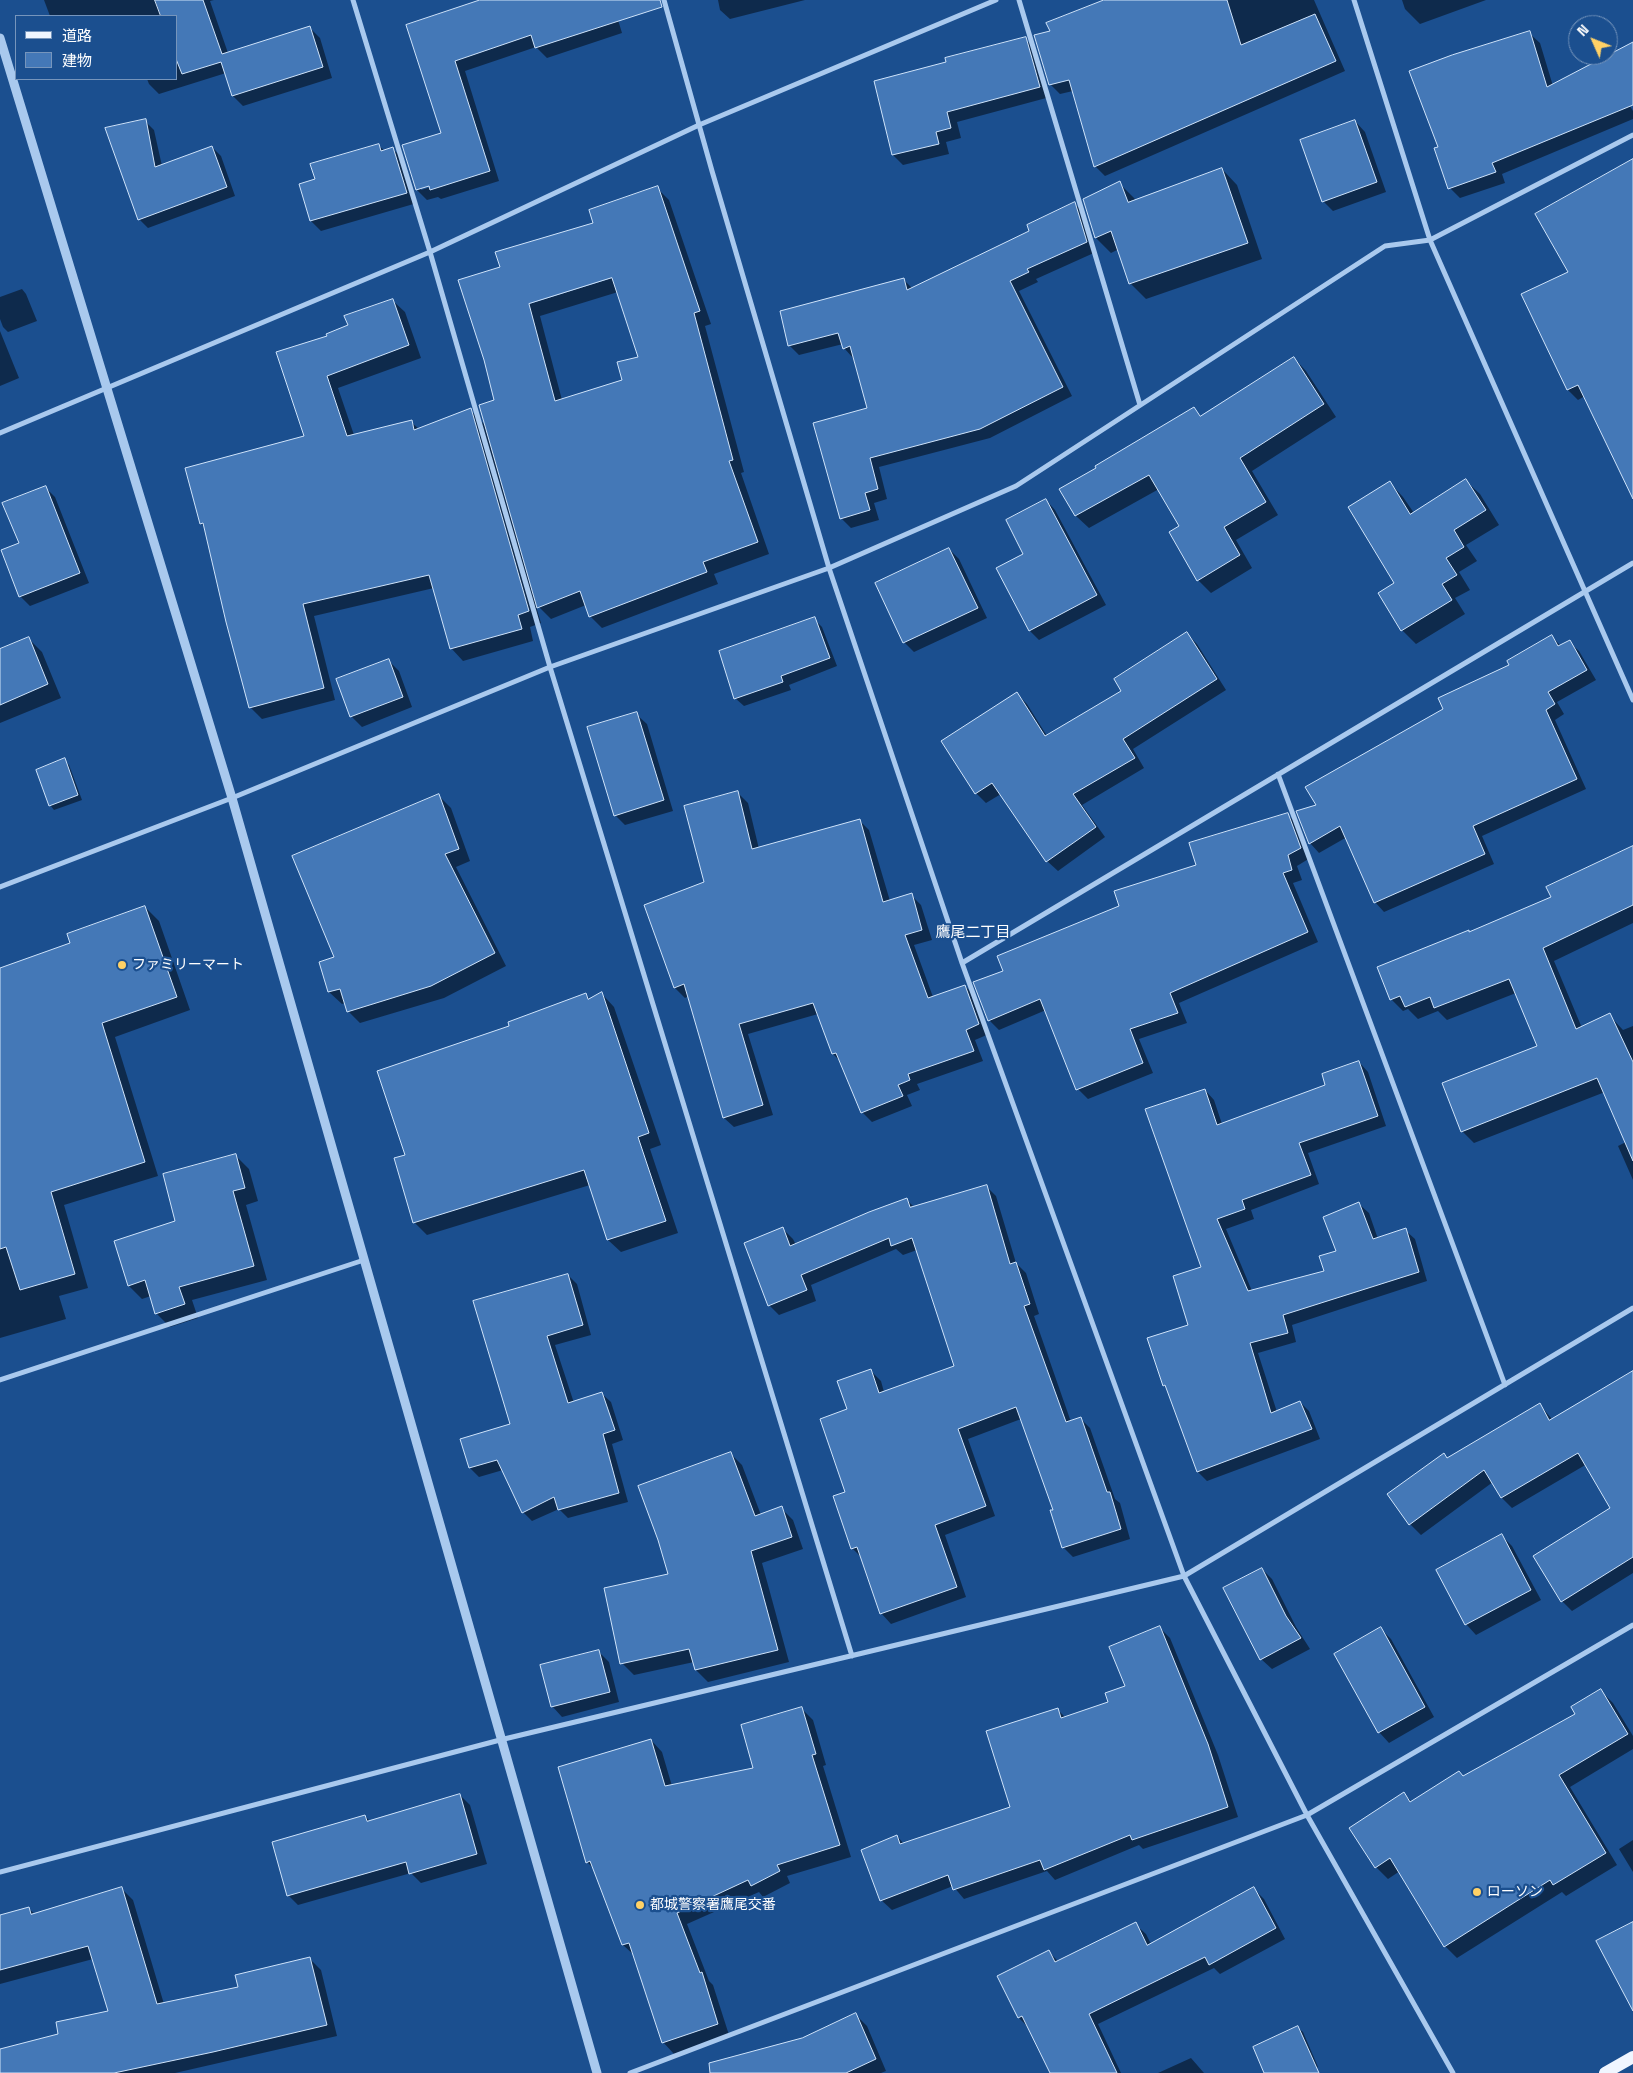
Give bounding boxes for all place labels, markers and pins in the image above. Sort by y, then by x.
place label: ファミリーマート [132,957,244,973]
marker: ファミリーマート [116,959,128,971]
place label: ローソン [1487,1884,1543,1900]
marker: ローソン [1471,1886,1483,1898]
place label: 都城警察署鷹尾交番 [650,1897,776,1913]
marker: 都城警察署鷹尾交番 [634,1899,646,1911]

